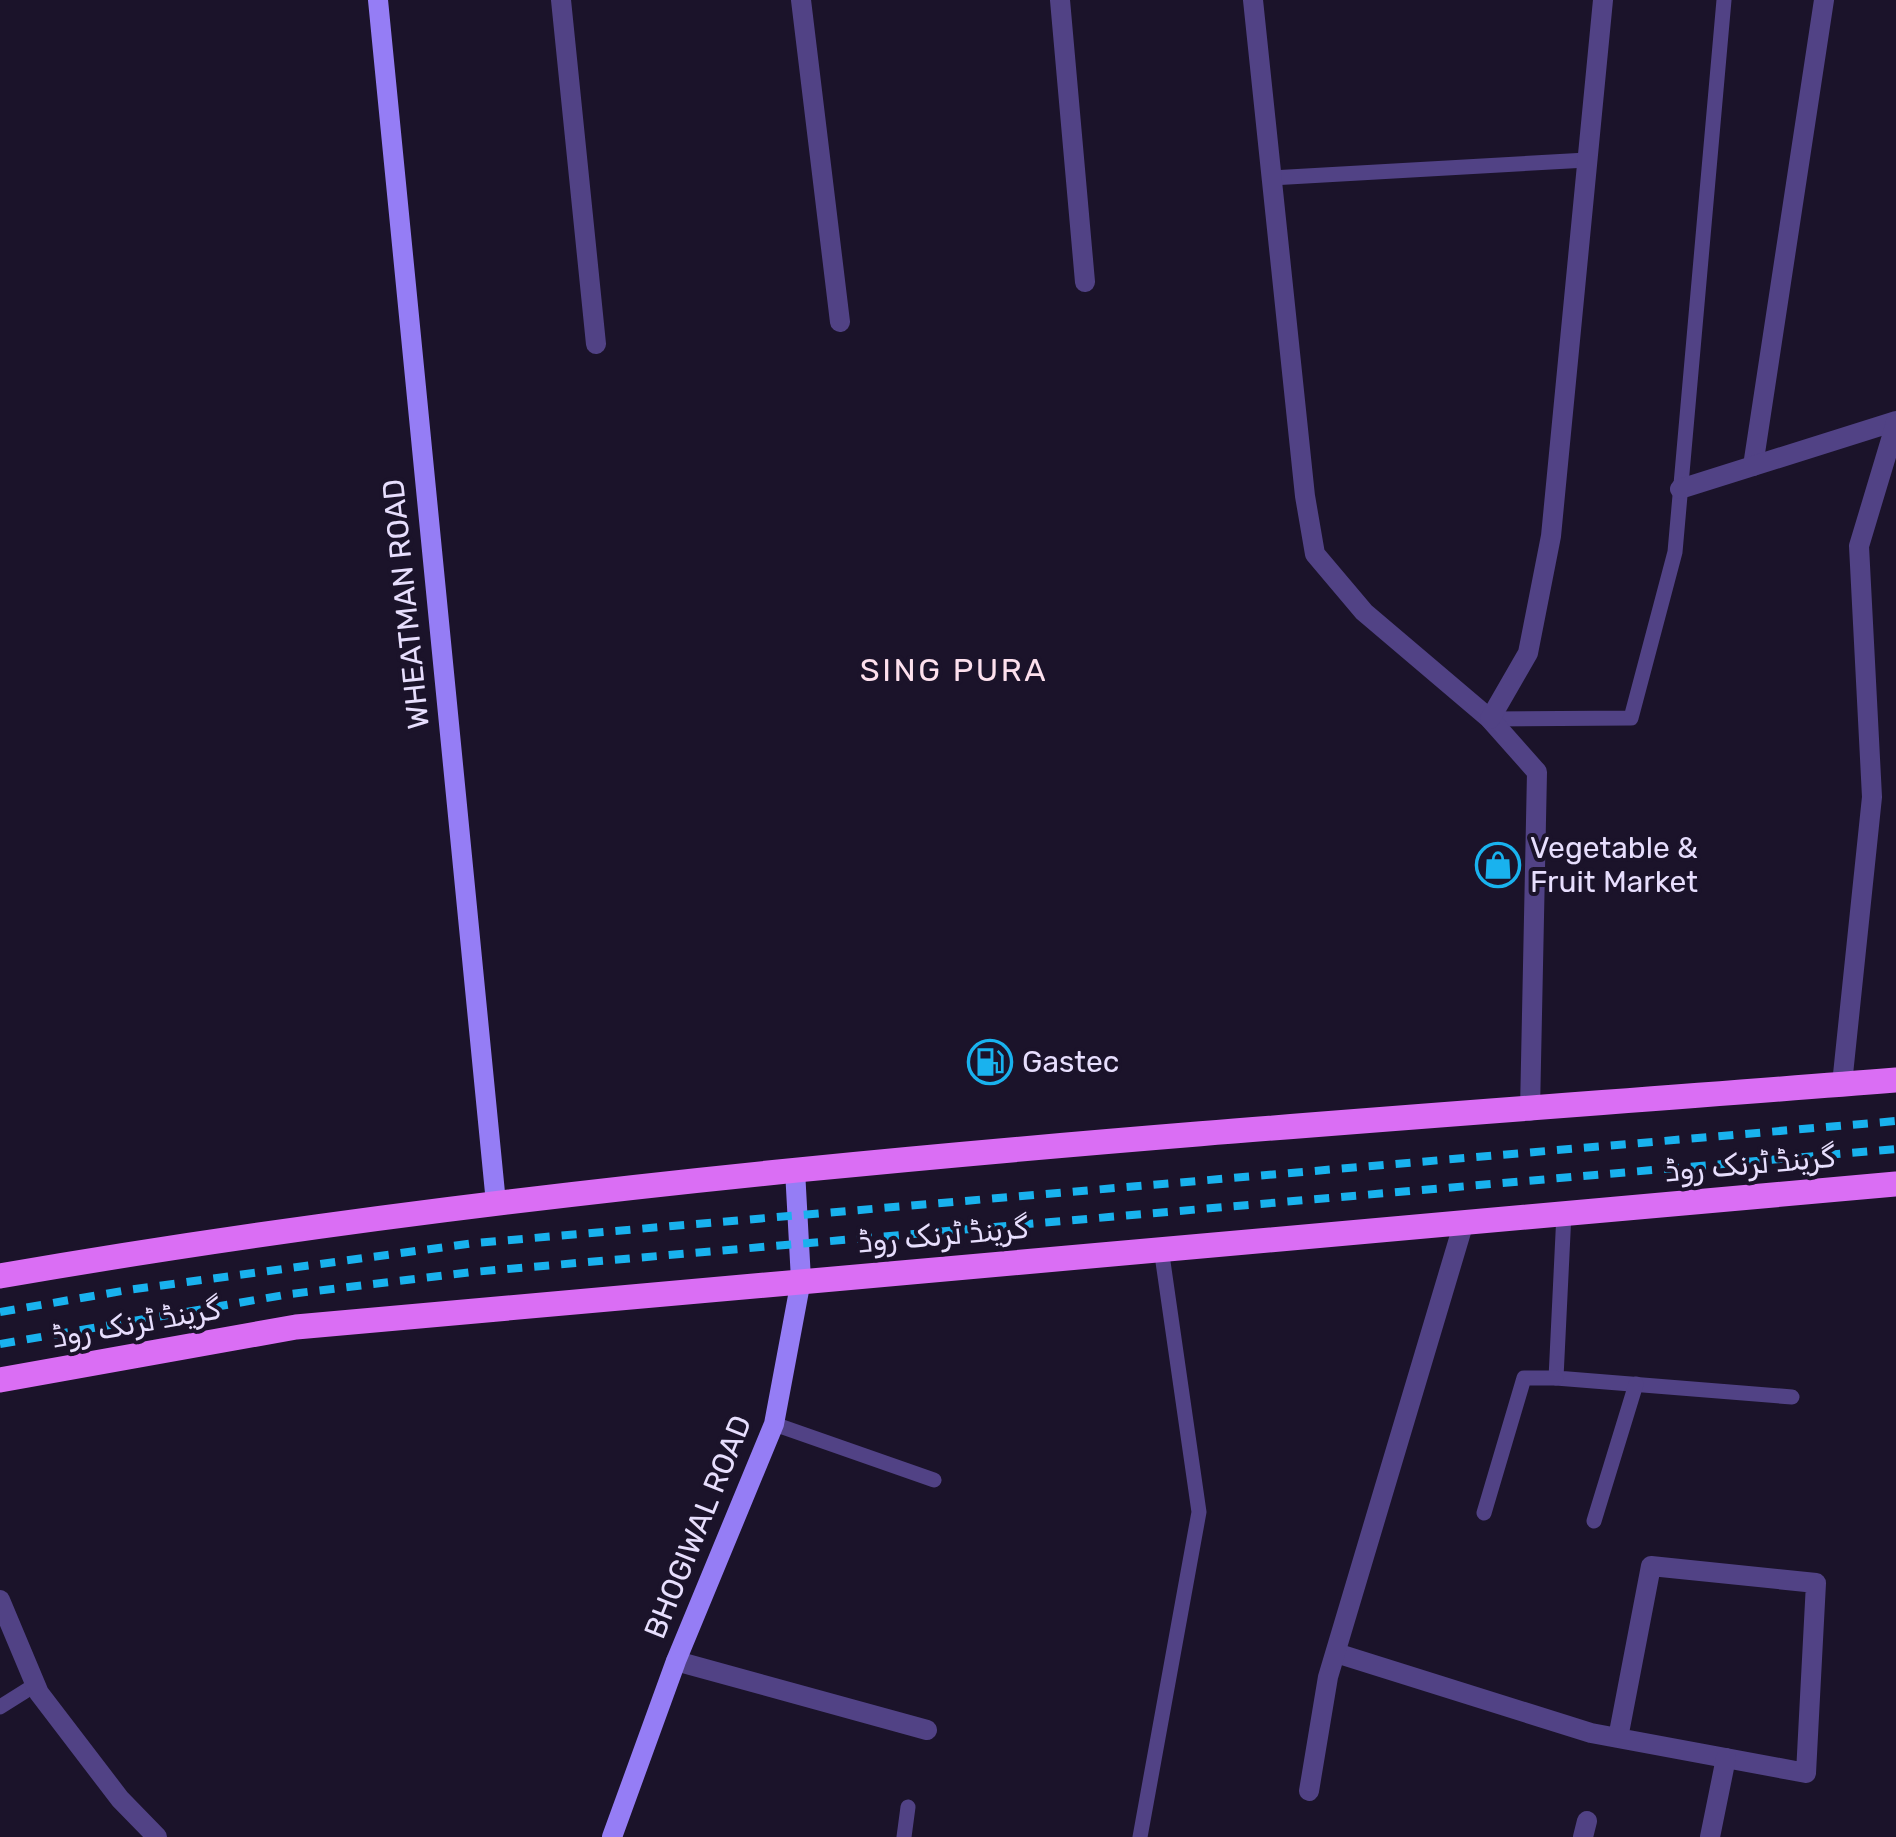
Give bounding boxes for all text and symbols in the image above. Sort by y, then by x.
street label: WHEATMAN ROAD [375,477,437,731]
district label: SING PURA [860,651,1048,689]
place label: Vegetable & Fruit Market [1530,830,1698,900]
shop icon: Vegetable & Fruit Market [1475,842,1521,888]
fuel station icon: Gastec [967,1039,1013,1085]
place label: Gastec [1022,1044,1119,1080]
street label: گرینڈ ٹرنک روڈ [1663,1139,1837,1189]
street label: گرینڈ ٹرنک روڈ [856,1210,1030,1260]
street label: گرینڈ ٹرنک روڈ [49,1290,224,1356]
street label: BHOGIWAL ROAD [637,1410,759,1644]

